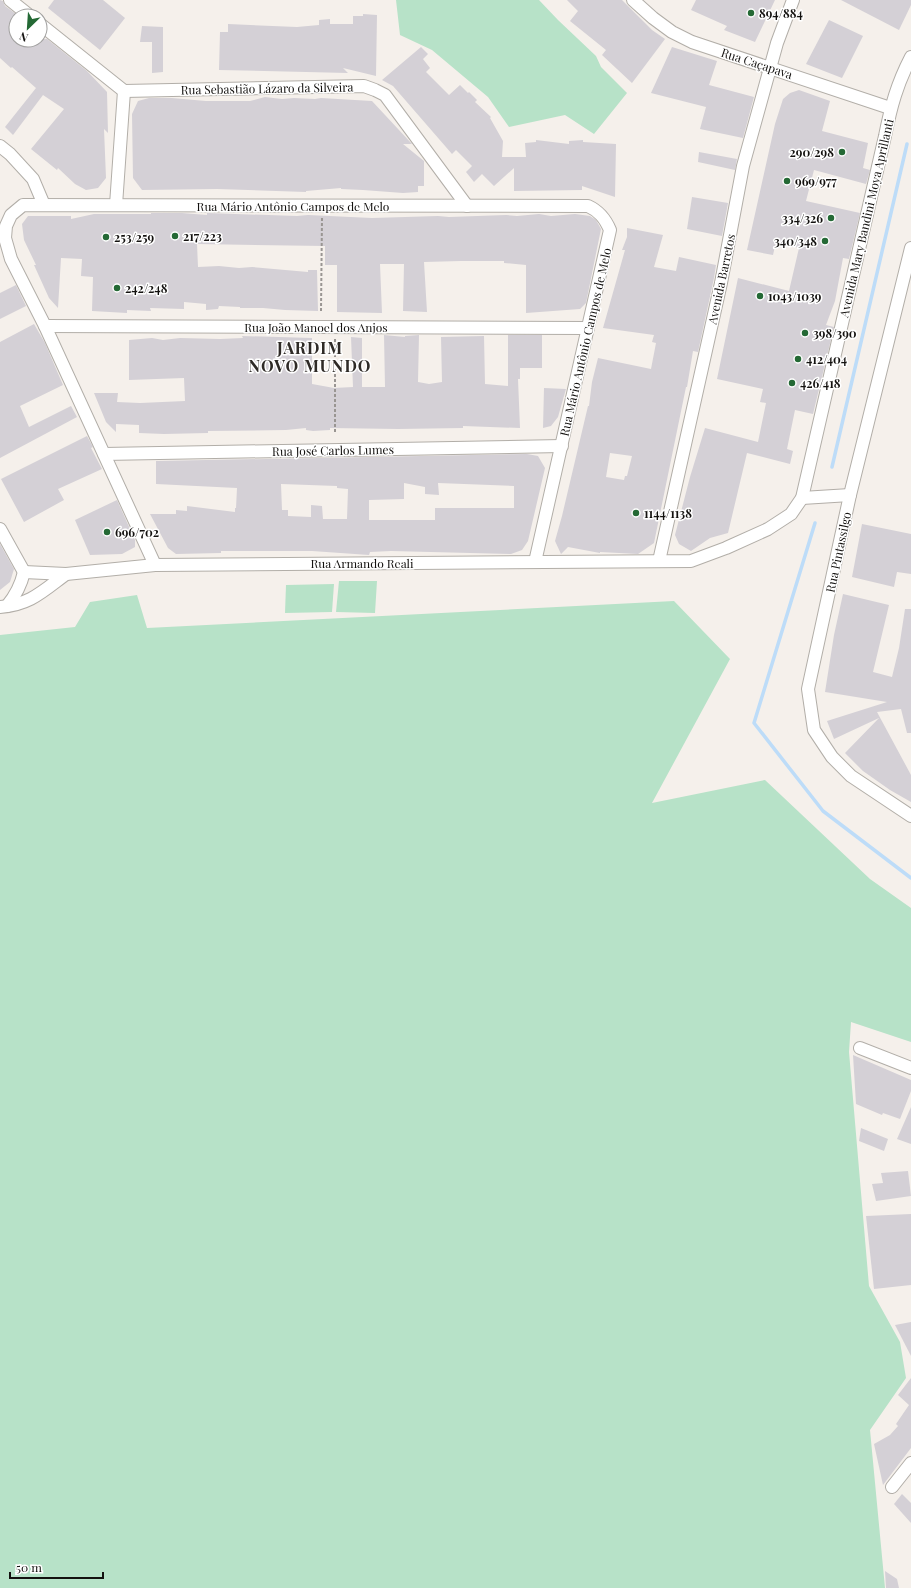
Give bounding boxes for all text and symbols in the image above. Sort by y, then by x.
place label: 894/884 [759,5,803,21]
north arrow [8,8,48,48]
marker: 894/884 [746,8,756,18]
text: N [17,29,30,46]
street label: Rua Caçapava [719,44,795,82]
street label: Rua Sebastião Lázaro da Silveira [180,78,354,98]
street label: Avenida Mary Bandini Moya Aprillanti [835,117,897,320]
place label: 290/298 [790,144,834,160]
marker: 290/298 [837,147,847,157]
place label: 969/977 [795,173,837,189]
marker: 969/977 [782,176,792,186]
street label: Rua Mário Antônio Campos de Melo [197,198,390,214]
place label: 334/326 [782,210,823,226]
marker: 334/326 [826,213,836,223]
place label: 217/223 [183,228,222,244]
place label: 253/259 [114,229,155,245]
marker: 217/223 [170,231,180,241]
marker: 253/259 [101,232,111,242]
street label: Avenida Barretos [703,232,738,327]
place label: 340/348 [774,233,817,249]
marker: 340/348 [820,236,830,246]
street label: Rua Mário Antônio Campos de Melo [556,246,615,438]
place label: 242/248 [125,280,168,296]
marker: 242/248 [112,283,122,293]
place label: 1043/1039 [768,288,822,304]
marker: 1043/1039 [755,291,765,301]
street label: Rua João Manoel dos Anjos [244,319,388,335]
place label: 398/390 [813,325,857,341]
marker: 398/390 [800,328,810,338]
district label: JARDIM NOVO MUNDO [249,337,372,376]
place label: 412/404 [806,351,847,367]
marker: 412/404 [793,354,803,364]
place label: 426/418 [800,375,841,391]
marker: 426/418 [787,378,797,388]
street label: Rua José Carlos Lumes [272,441,394,459]
place label: 1144/1138 [644,505,692,521]
marker: 1144/1138 [631,508,641,518]
street label: Rua Pintassilgo [822,510,854,594]
place label: 696/702 [115,524,159,540]
marker: 696/702 [102,527,112,537]
street label: Rua Armando Reali [310,555,414,571]
scale bar [10,1554,103,1580]
text: 50 m [16,1559,42,1575]

